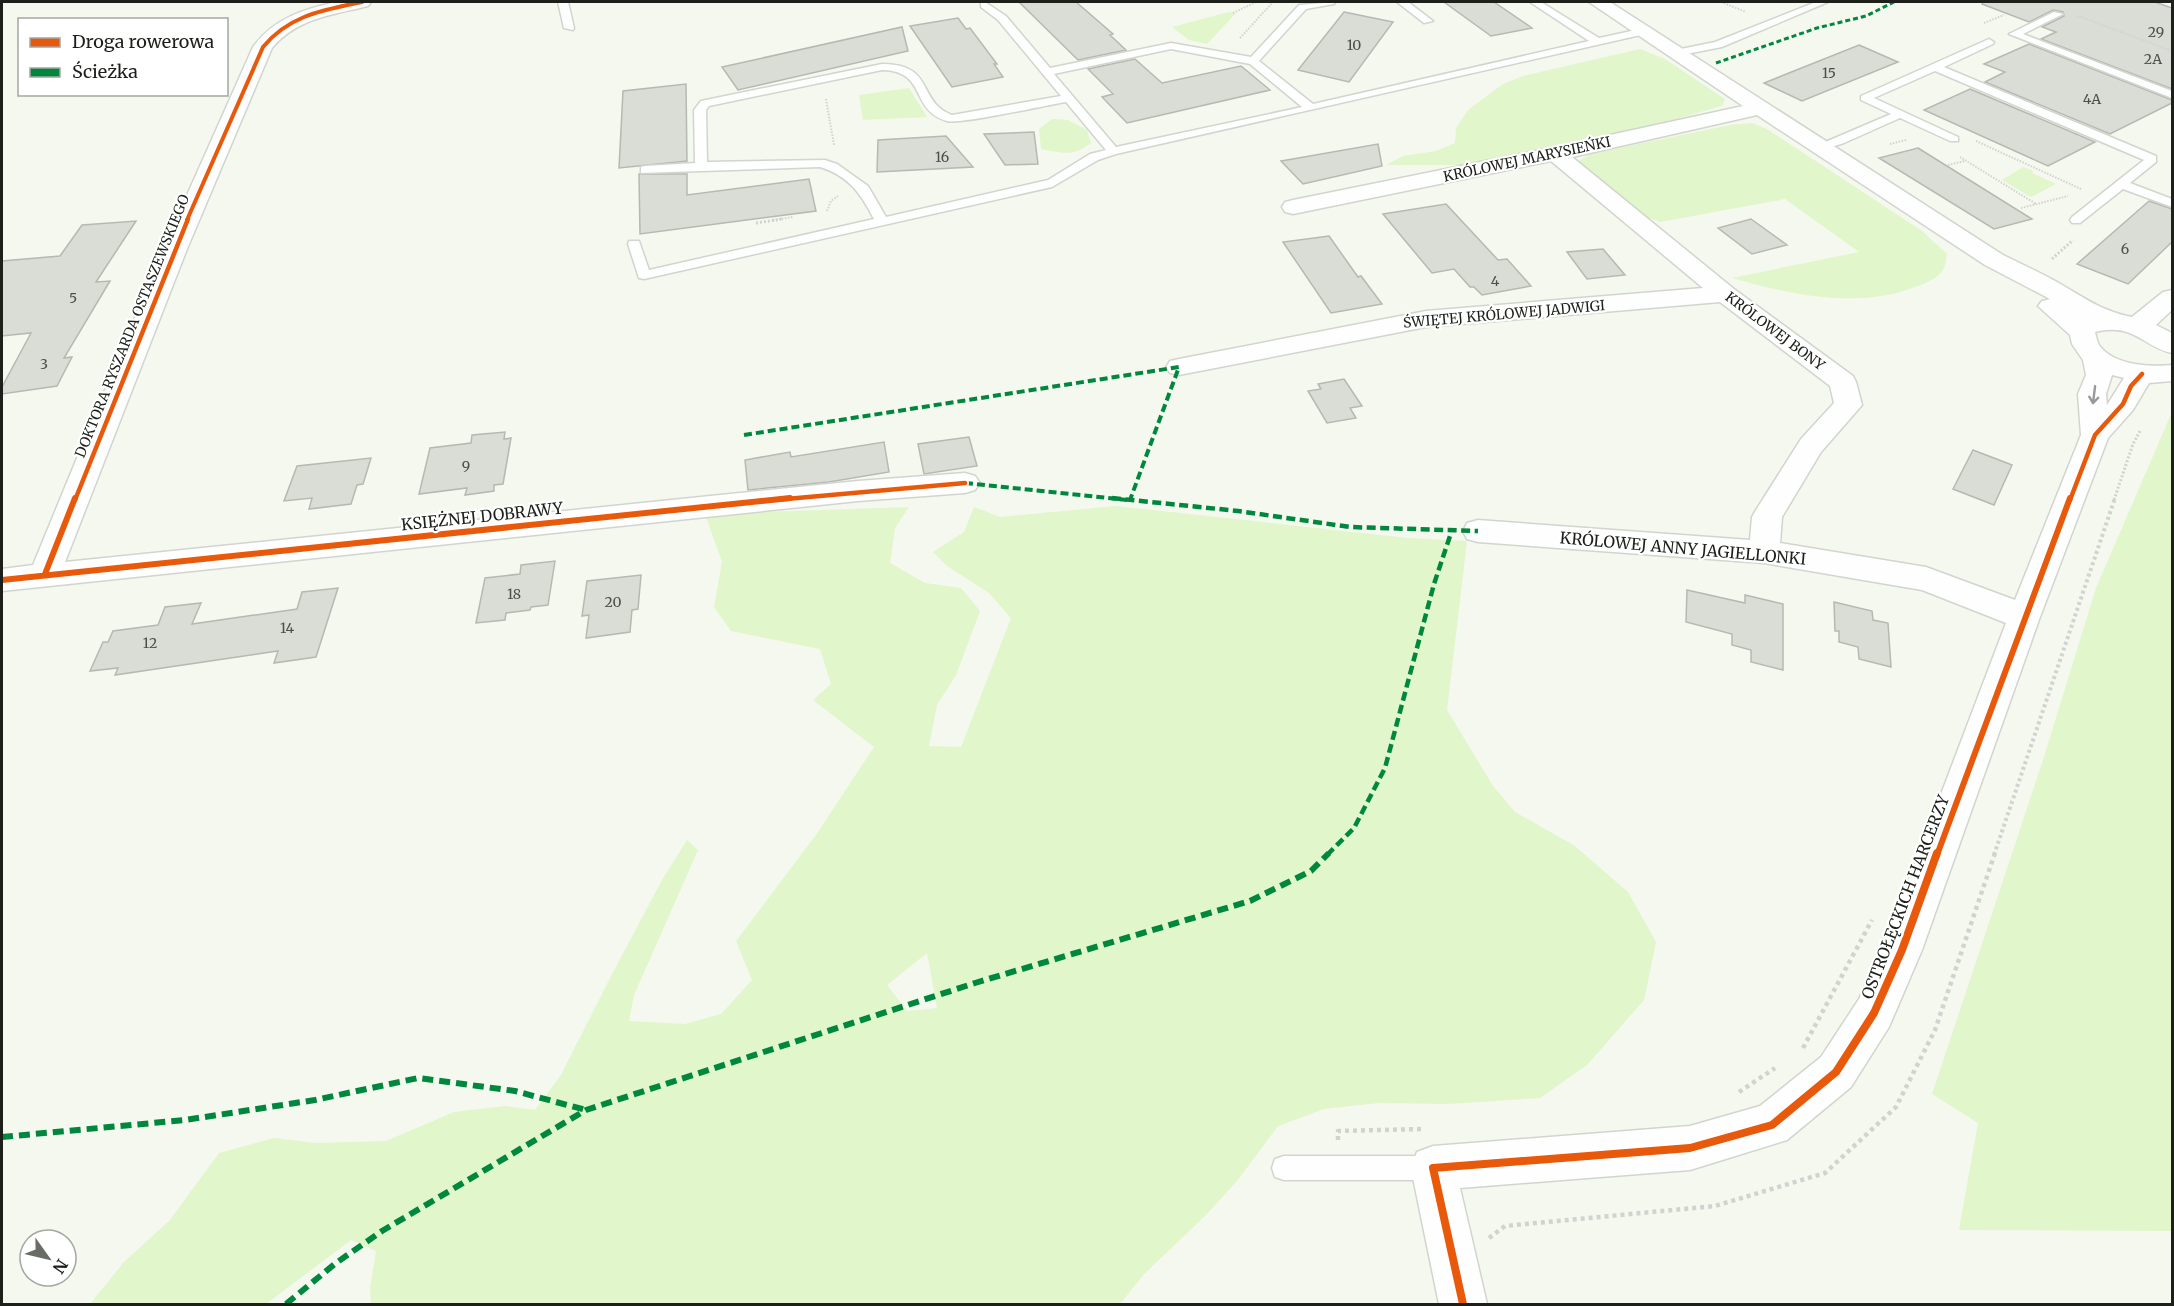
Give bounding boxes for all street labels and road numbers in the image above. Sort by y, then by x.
street label: KRÓLOWEJ MARYSIEŃKI [1442,132,1612,186]
street label: DOKTORA RYSZARDA OSTASZEWSKIEGO [71,192,193,460]
street label: KRÓLOWEJ BONY [1722,288,1829,375]
street label: ŚWIĘTEJ KRÓLOWEJ JADWIGI [1402,296,1606,332]
street label: KSIĘŻNEJ DOBRAWY [400,497,565,534]
street label: KRÓLOWEJ ANNY JAGIELLONKI [1559,527,1807,569]
street label: OSTROŁĘCKICH HARCERZY [1857,792,1953,1002]

